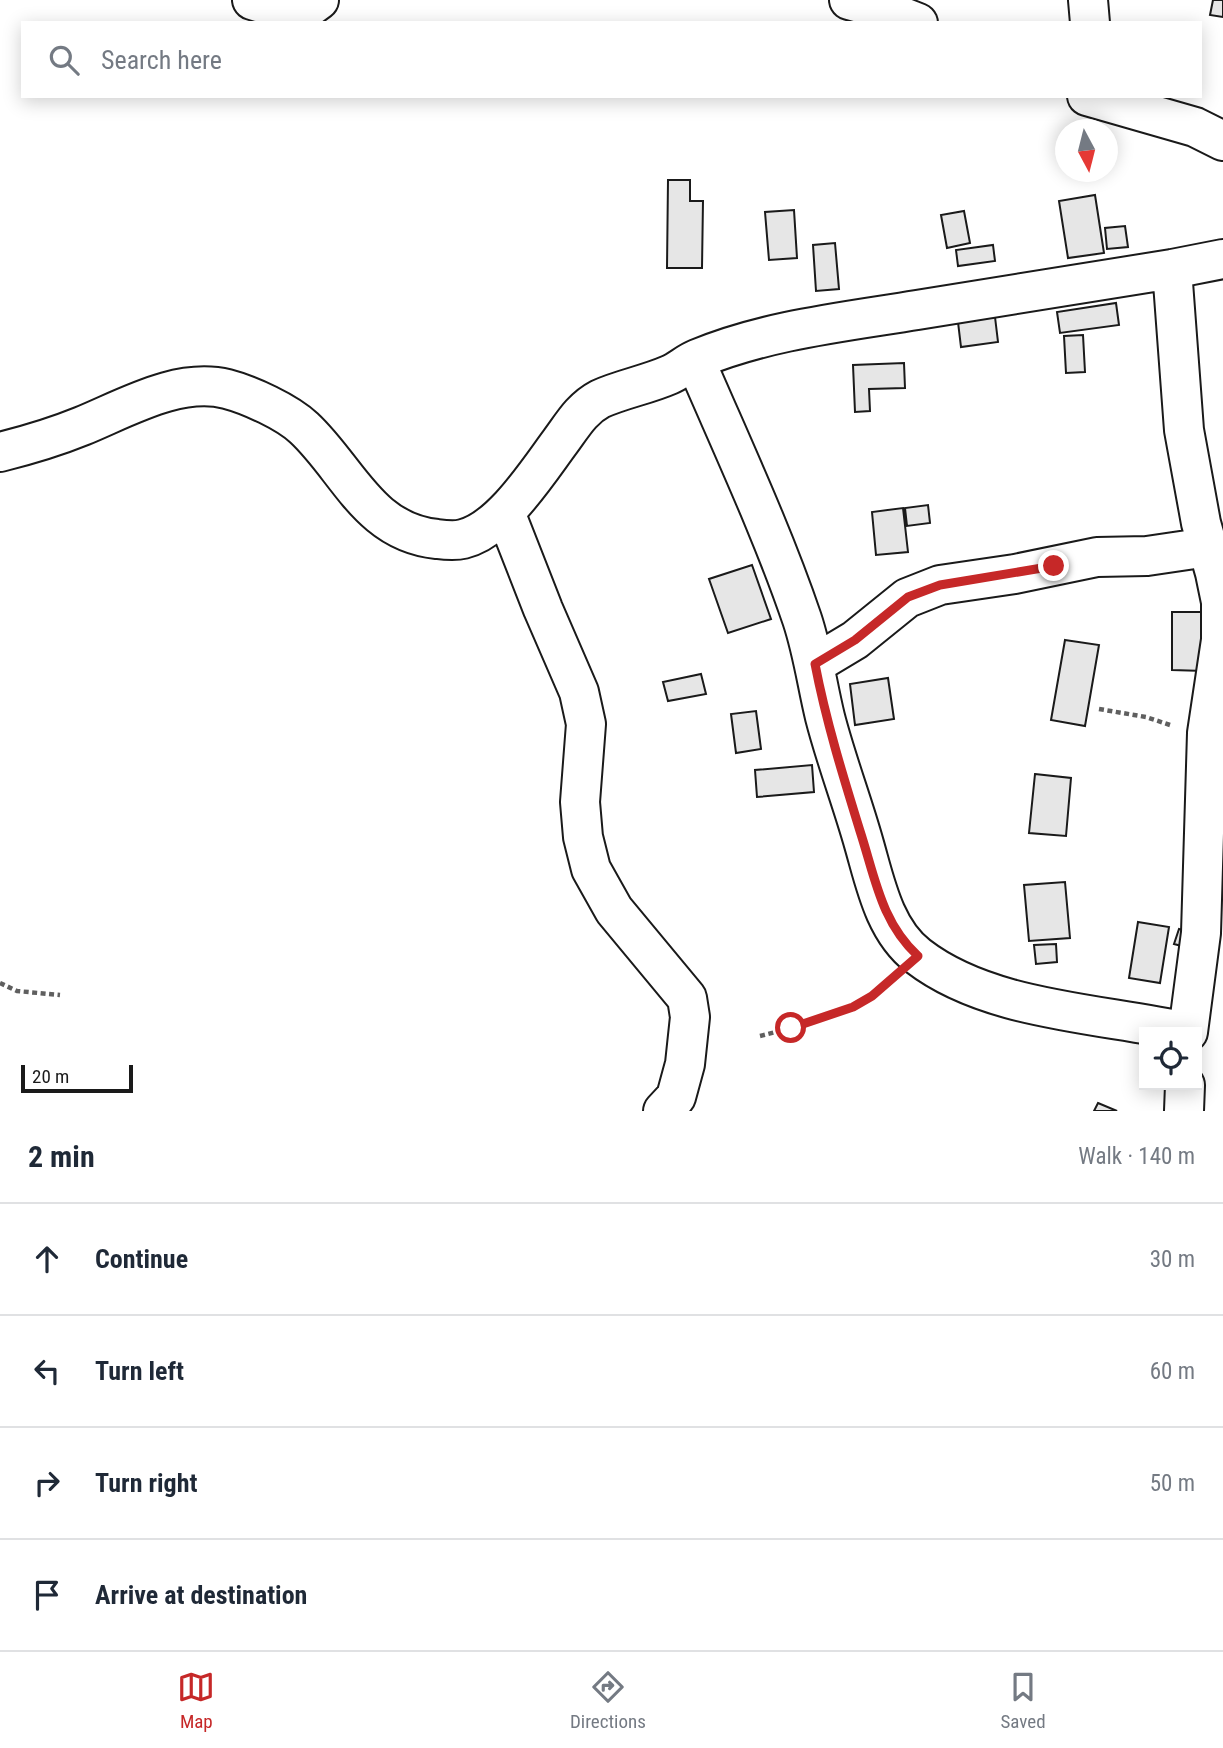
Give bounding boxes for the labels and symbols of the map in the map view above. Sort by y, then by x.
north arrow [1055,119,1118,182]
route end [1038,550,1069,581]
route start [775,1012,806,1043]
scale bar [21,1062,133,1094]

